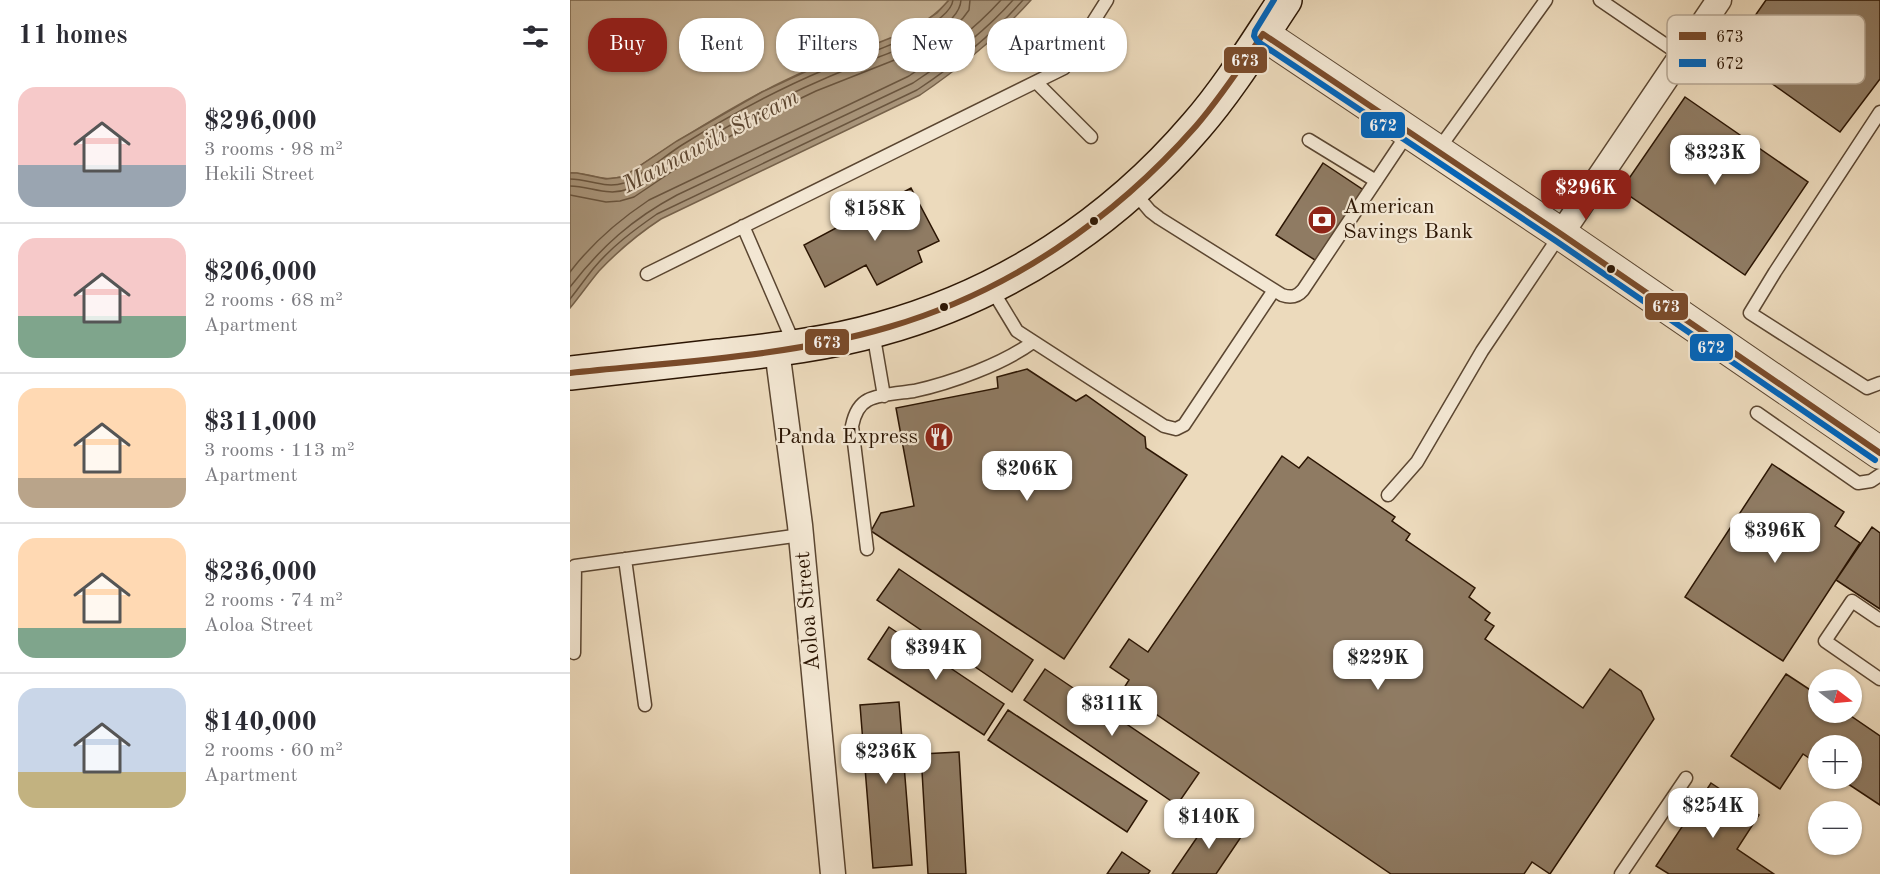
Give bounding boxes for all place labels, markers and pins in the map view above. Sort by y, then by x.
pin: $323K [1673,135,1757,186]
pin: $296K [1544,170,1628,221]
pin: $158K [833,191,917,242]
place label: American Savings Bank [1343,196,1473,243]
bank icon: American Savings Bank [1306,204,1338,236]
unlabelled marker [1088,215,1100,227]
unlabelled marker [1605,263,1617,275]
unlabelled marker [938,301,950,313]
restaurant icon: Panda Express [923,421,955,453]
place label: Panda Express [776,426,918,448]
pin: $206K [985,451,1069,502]
pin: $396K [1733,513,1817,564]
pin: $394K [894,630,978,681]
pin: $229K [1336,640,1420,691]
pin: $311K [1070,686,1154,737]
pin: $236K [844,734,928,785]
pin: $254K [1671,788,1755,839]
pin: $140K [1167,799,1251,850]

